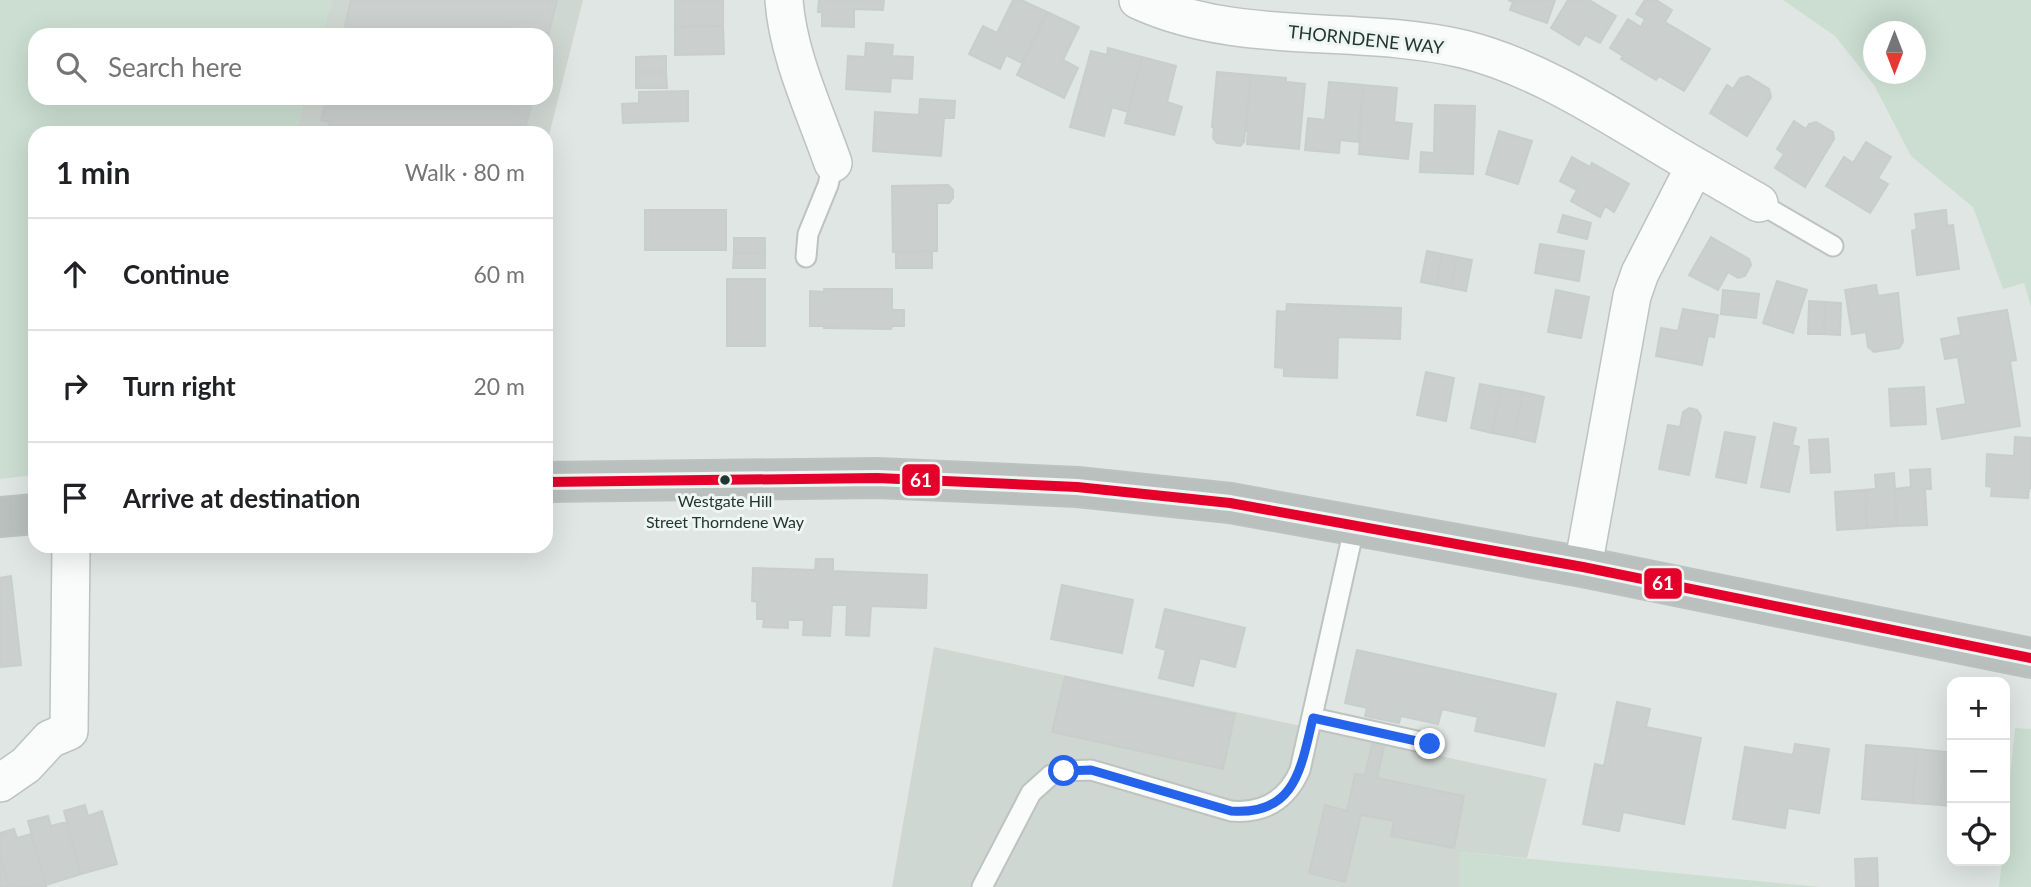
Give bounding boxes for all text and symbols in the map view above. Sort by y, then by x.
street label: THORNDENE WAY [1287,20,1446,58]
north arrow [1863,21,1926,84]
search box [28,28,553,105]
icon: search [52,48,90,86]
text: Search here [108,51,242,83]
text: 1 min [56,154,130,190]
text: Walk · 80 m [405,158,525,186]
icon: ahead [56,255,94,293]
text: Continue [123,258,229,290]
text: 60 m [474,260,525,288]
icon: right [56,367,94,405]
text: Turn right [123,370,236,402]
text: 20 m [474,372,525,400]
line badge: 61 [901,463,941,497]
text: 61 [910,468,932,491]
marker: Westgate Hill Street Thorndene Way [718,473,732,487]
icon: arrive [56,479,94,517]
text: Arrive at destination [123,482,360,514]
place label: Westgate Hill Street Thorndene Way [646,491,805,531]
line badge: 61 [1643,567,1683,600]
text: 61 [1652,571,1674,594]
map controls [1947,677,2010,866]
button: + [1947,677,2010,740]
route end [1414,728,1445,759]
button: − [1947,740,2010,803]
route start [1048,755,1079,786]
button: locate [1947,803,2010,866]

